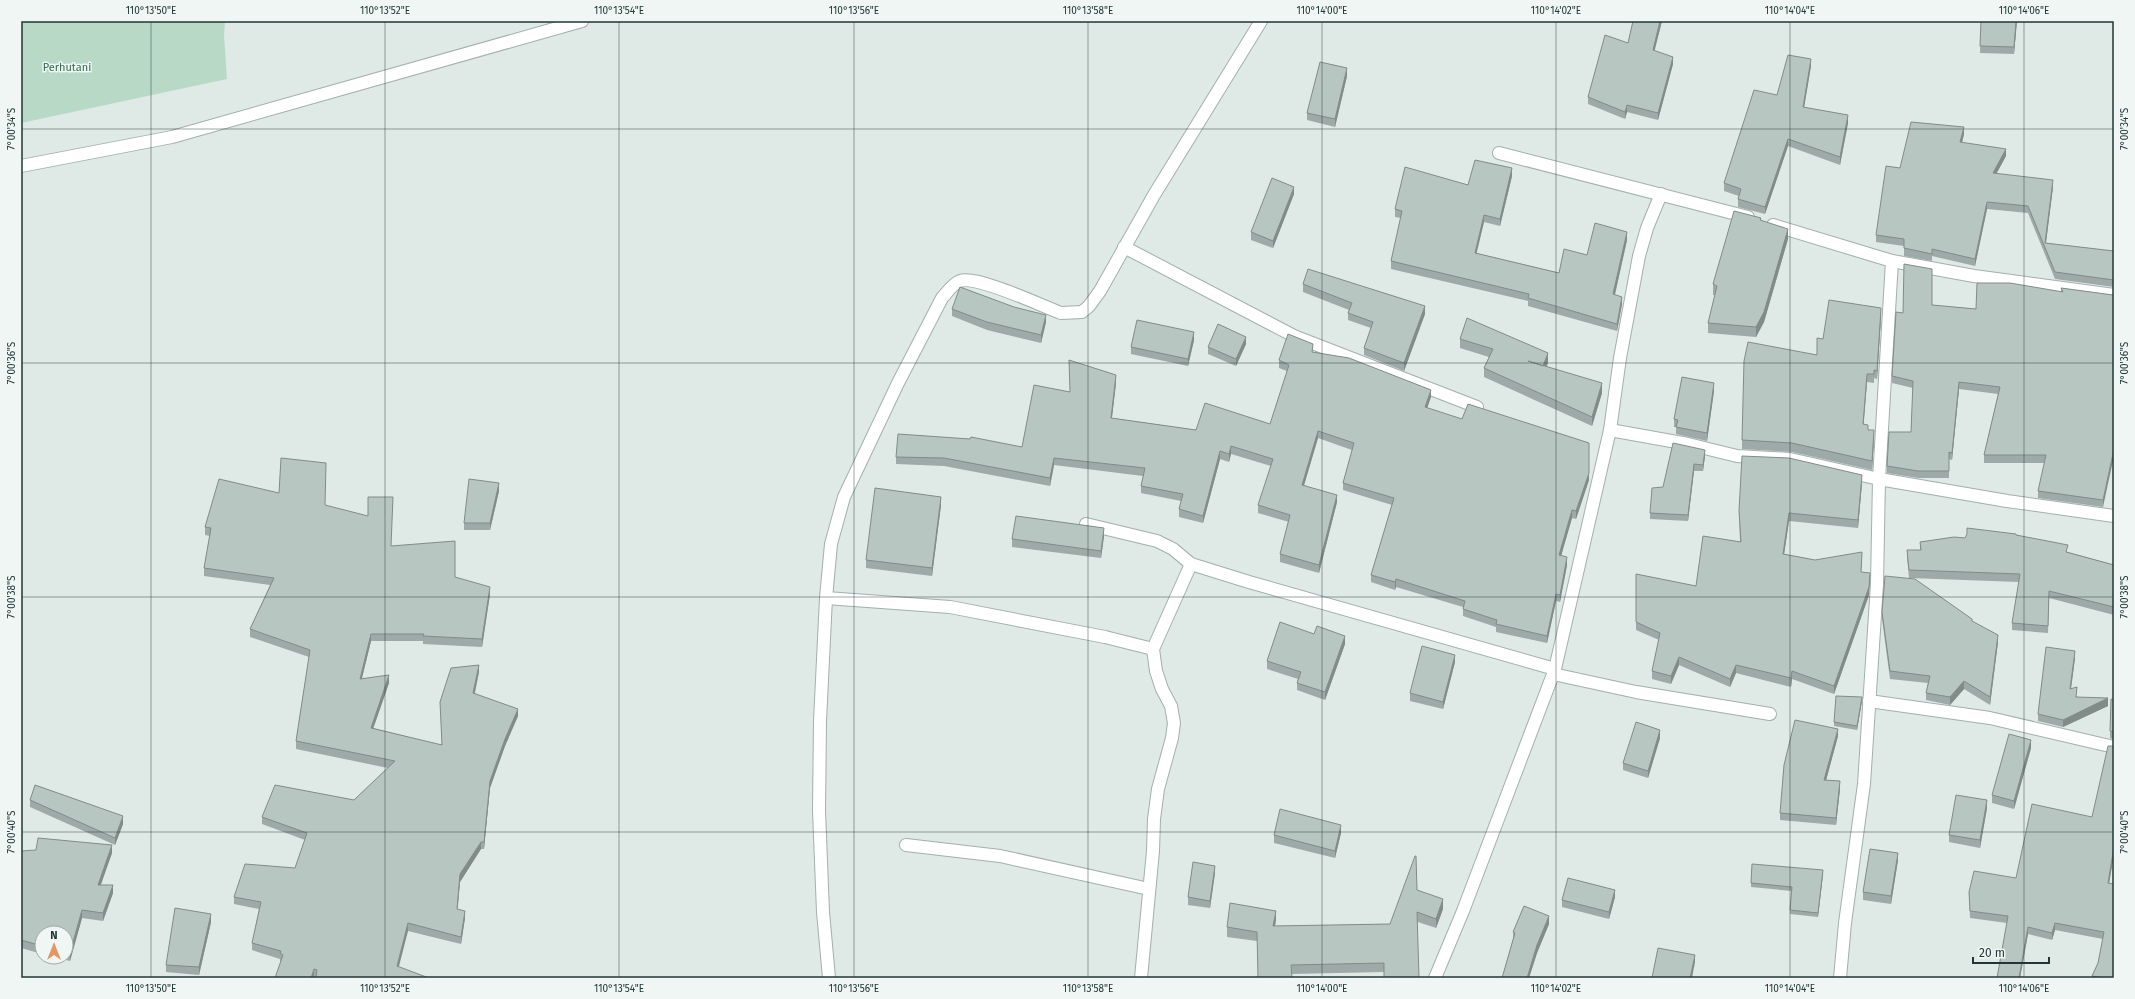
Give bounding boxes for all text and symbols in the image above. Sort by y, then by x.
text: 110°13'50"E [126,5,176,17]
text: 110°13'52"E [360,5,410,17]
text: 110°13'54"E [594,5,644,17]
text: 110°13'56"E [829,5,879,17]
text: 110°13'58"E [1063,5,1113,17]
text: 110°14'00"E [1297,5,1347,17]
text: 110°14'02"E [1531,5,1581,17]
text: 110°14'04"E [1765,5,1815,17]
text: 110°14'06"E [1999,5,2049,17]
park label: Perhutani [43,61,91,74]
text: 7°00'34"S [6,107,18,150]
text: 7°00'34"S [2119,107,2131,150]
text: 7°00'36"S [6,341,18,384]
text: 7°00'36"S [2119,341,2131,384]
text: 7°00'38"S [6,575,18,618]
text: 7°00'38"S [2119,575,2131,618]
text: 7°00'40"S [6,810,18,853]
text: 7°00'40"S [2119,810,2131,853]
north arrow [34,925,74,965]
text: N [50,929,58,942]
scale bar [1973,939,2049,965]
text: 20 m [1979,946,2005,960]
text: 110°13'50"E [126,983,176,995]
text: 110°13'52"E [360,983,410,995]
text: 110°13'54"E [594,983,644,995]
text: 110°13'56"E [829,983,879,995]
text: 110°13'58"E [1063,983,1113,995]
text: 110°14'00"E [1297,983,1347,995]
text: 110°14'02"E [1531,983,1581,995]
text: 110°14'04"E [1765,983,1815,995]
text: 110°14'06"E [1999,983,2049,995]

